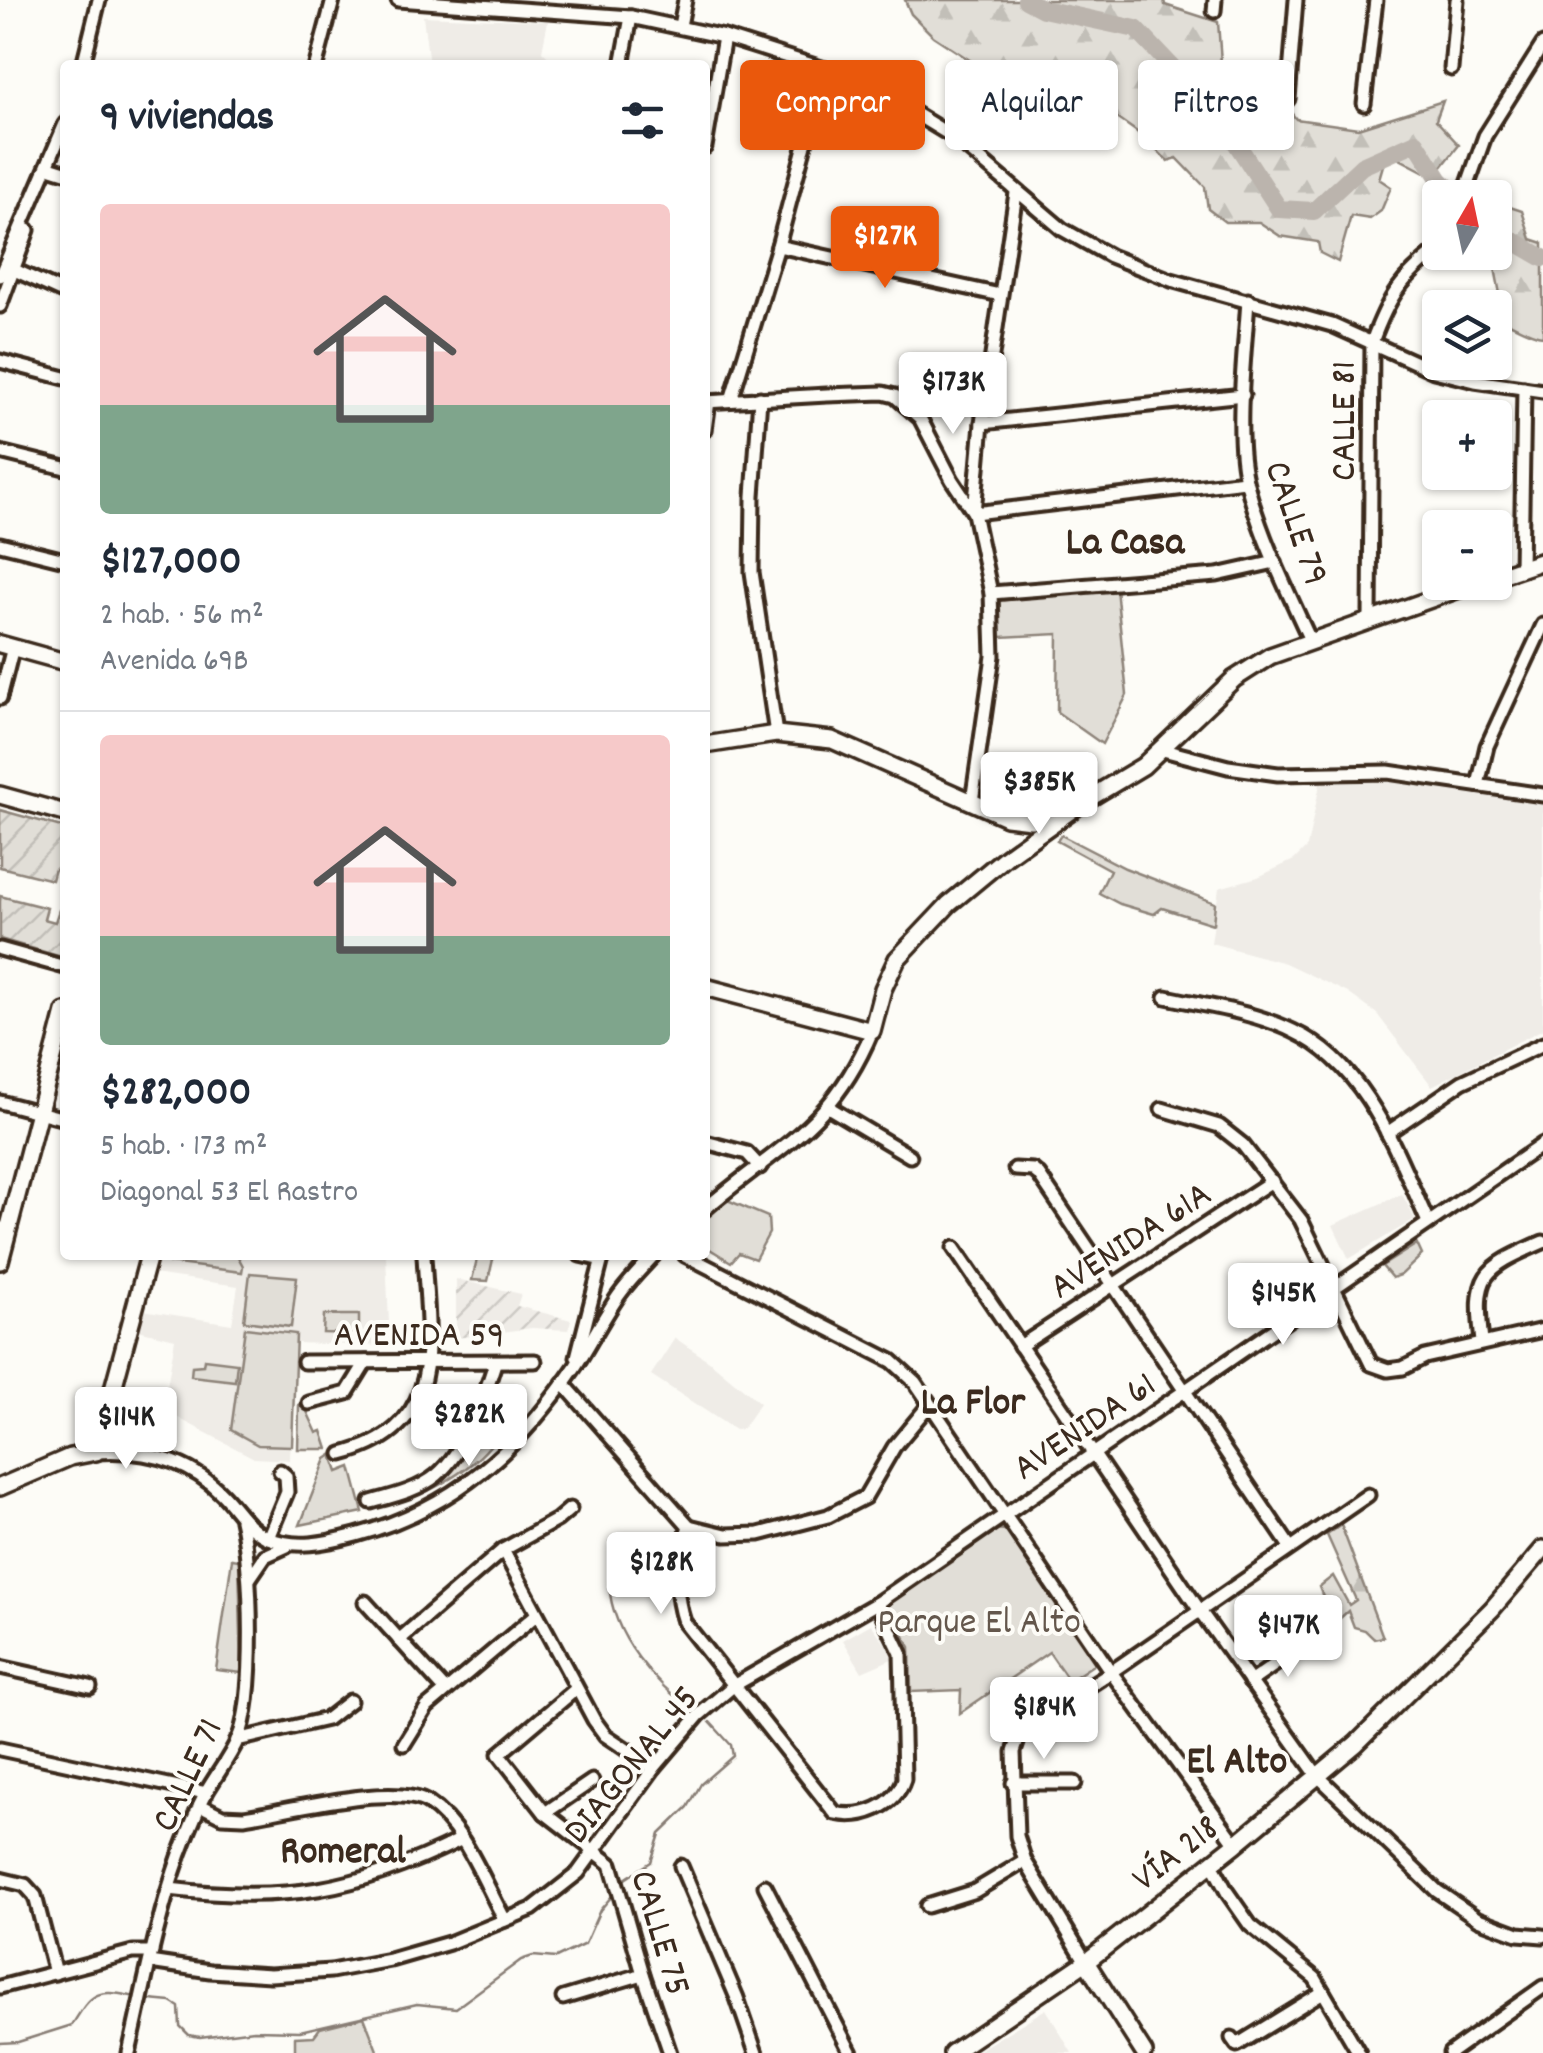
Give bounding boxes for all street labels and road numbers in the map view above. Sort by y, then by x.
street label: CALLE 81 [1319,361,1374,481]
street label: CALLE 79 [1247,454,1341,594]
street label: AVENIDA 61A [1040,1170,1224,1316]
street label: AVENIDA 59 [334,1310,504,1365]
street label: AVENIDA 61 [1003,1360,1169,1497]
street label: DIAGONAL 45 [552,1675,715,1858]
street label: CALLE 71 [140,1711,240,1842]
street label: VÍA 218 [1122,1803,1233,1907]
street label: CALLE 75 [613,1864,703,2003]

